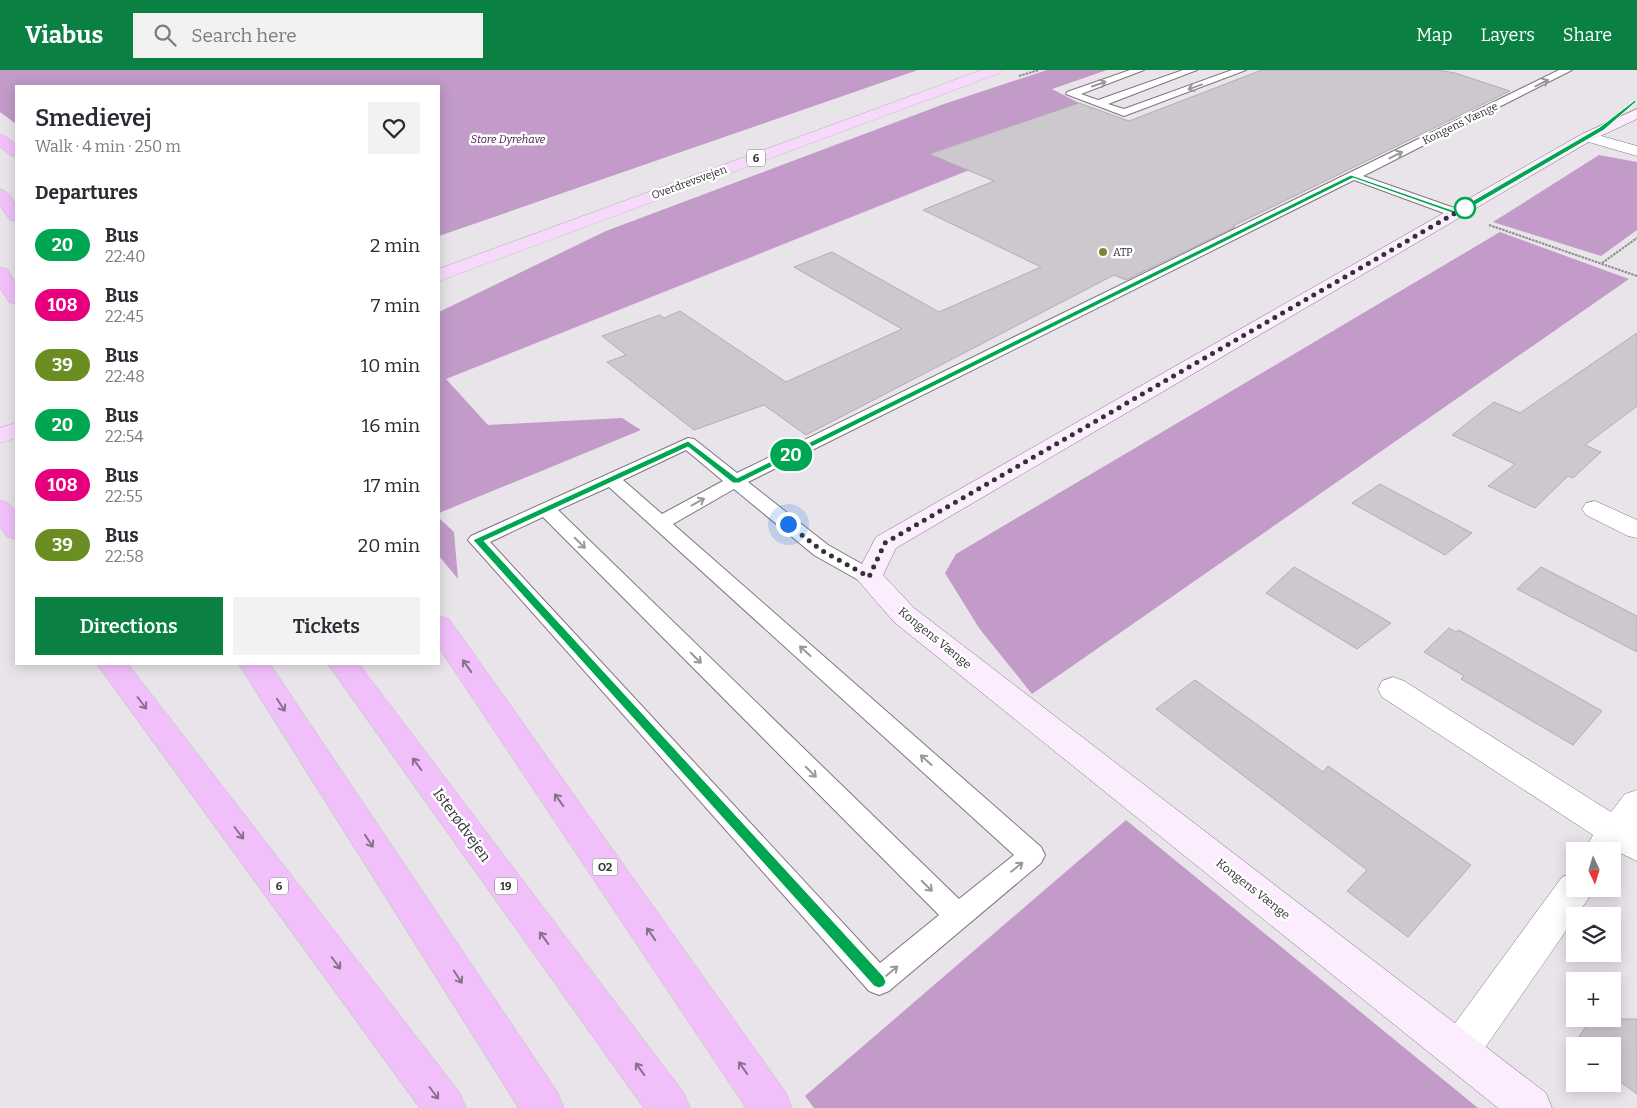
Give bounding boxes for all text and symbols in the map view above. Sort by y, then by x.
search box [133,13,483,58]
text: Viabus [25,21,103,49]
icon: search [151,21,179,49]
text: Search here [191,24,297,47]
text: Map [1416,24,1452,46]
text: Layers [1480,24,1535,46]
text: Share [1563,24,1612,46]
one-way arrow [1534,77,1549,87]
one-way arrow [1091,79,1106,88]
one-way arrow [1188,83,1203,92]
street label: Kongens Vænge [1420,100,1500,147]
button: heart [368,102,420,154]
text: Smedievej [35,104,152,132]
park label: Store Dyrehave [471,133,546,146]
text: Walk · 4 min · 250 m [35,137,181,156]
one-way arrow [1388,149,1403,159]
road number: 6 [747,150,765,166]
street label: Overdrevsvejen [650,163,729,202]
text: Departures [35,181,138,204]
unlabelled marker [1454,197,1476,219]
text: Bus [105,224,139,247]
text: 20 [52,234,73,256]
text: 2 min [370,234,420,257]
marker: ATP [1097,246,1109,258]
place label: ATP [1113,246,1133,259]
text: 22:40 [105,247,145,266]
text: Bus [105,284,139,307]
text: 108 [47,294,78,316]
text: 7 min [371,294,420,317]
text: 22:45 [105,307,144,326]
text: Bus [105,344,139,367]
text: 39 [52,354,73,376]
text: 10 min [360,354,420,377]
text: 22:48 [105,367,145,386]
text: Bus [105,404,139,427]
text: 20 [52,414,73,436]
text: 16 min [362,414,420,437]
text: 22:54 [105,427,144,446]
line badge: 20 [768,439,814,471]
text: 20 [780,444,802,466]
text: Bus [105,464,139,487]
text: 108 [47,474,78,496]
text: 17 min [363,474,420,497]
text: 22:55 [105,487,143,506]
one-way arrow [691,497,706,507]
your location [776,512,801,537]
text: Bus [105,524,139,547]
text: 39 [52,534,73,556]
text: 20 min [358,534,420,557]
one-way arrow [574,537,587,549]
text: 22:58 [105,547,144,566]
button: Directions [35,597,223,655]
button: Tickets [233,597,420,655]
street label: Kongens Vænge [896,604,974,672]
one-way arrow [799,646,812,657]
one-way arrow [690,651,702,664]
one-way arrow [462,660,472,674]
one-way arrow [136,696,147,709]
one-way arrow [276,697,286,711]
one-way arrow [920,754,933,766]
one-way arrow [412,757,422,771]
one-way arrow [805,766,818,778]
street label: Isterødvejen [429,785,495,866]
one-way arrow [554,793,564,807]
one-way arrow [234,826,244,840]
one-way arrow [365,833,375,847]
north arrow [1566,842,1621,898]
map controls [1566,842,1621,1092]
street label: Kongens Vænge [1213,856,1293,922]
road number: O2 [592,859,618,876]
one-way arrow [1010,862,1023,873]
road number: 6 [270,878,288,894]
road number: 19 [495,878,517,894]
one-way arrow [921,880,933,892]
button: layers [1566,907,1621,962]
one-way arrow [646,927,656,941]
one-way arrow [539,931,549,945]
one-way arrow [331,956,342,969]
one-way arrow [885,965,898,977]
one-way arrow [453,970,463,984]
button: + [1566,972,1621,1027]
button: − [1566,1037,1621,1092]
one-way arrow [738,1061,748,1075]
one-way arrow [635,1062,645,1076]
one-way arrow [429,1086,439,1100]

